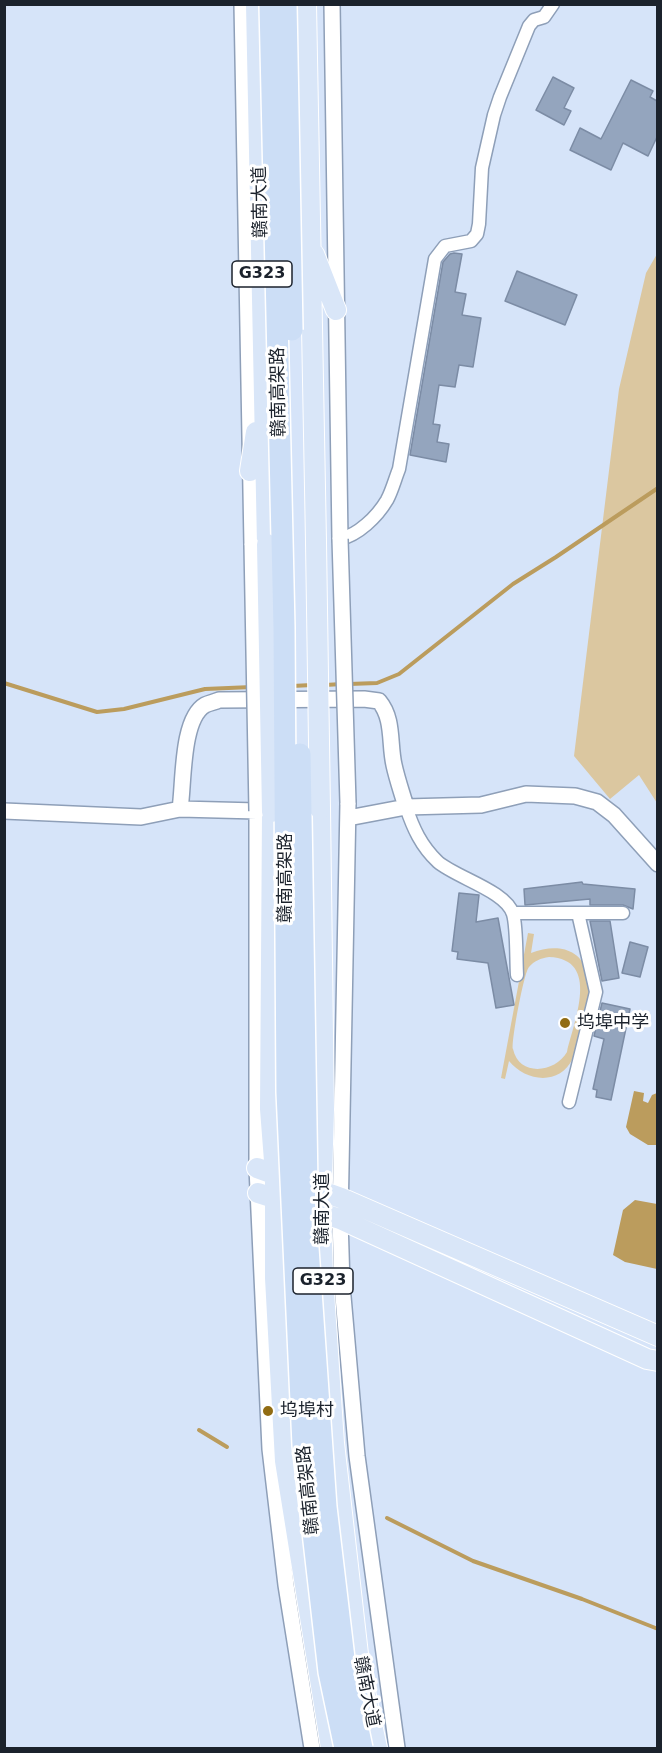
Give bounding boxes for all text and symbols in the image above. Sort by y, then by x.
street label: 赣南大道 [250,166,272,238]
road number: G323 [232,261,292,287]
street label: 赣南高架路 [267,347,291,437]
street label: 赣南高架路 [275,833,297,923]
place label: 坞埠中学 [577,1012,649,1034]
marker: 坞埠中学 [558,1016,572,1030]
street label: 赣南大道 [312,1173,334,1245]
road number: G323 [293,1268,353,1294]
place label: 坞埠村 [280,1400,334,1422]
marker: 坞埠村 [261,1404,275,1418]
street label: 赣南高架路 [294,1444,324,1536]
street label: 赣南大道 [349,1655,383,1729]

